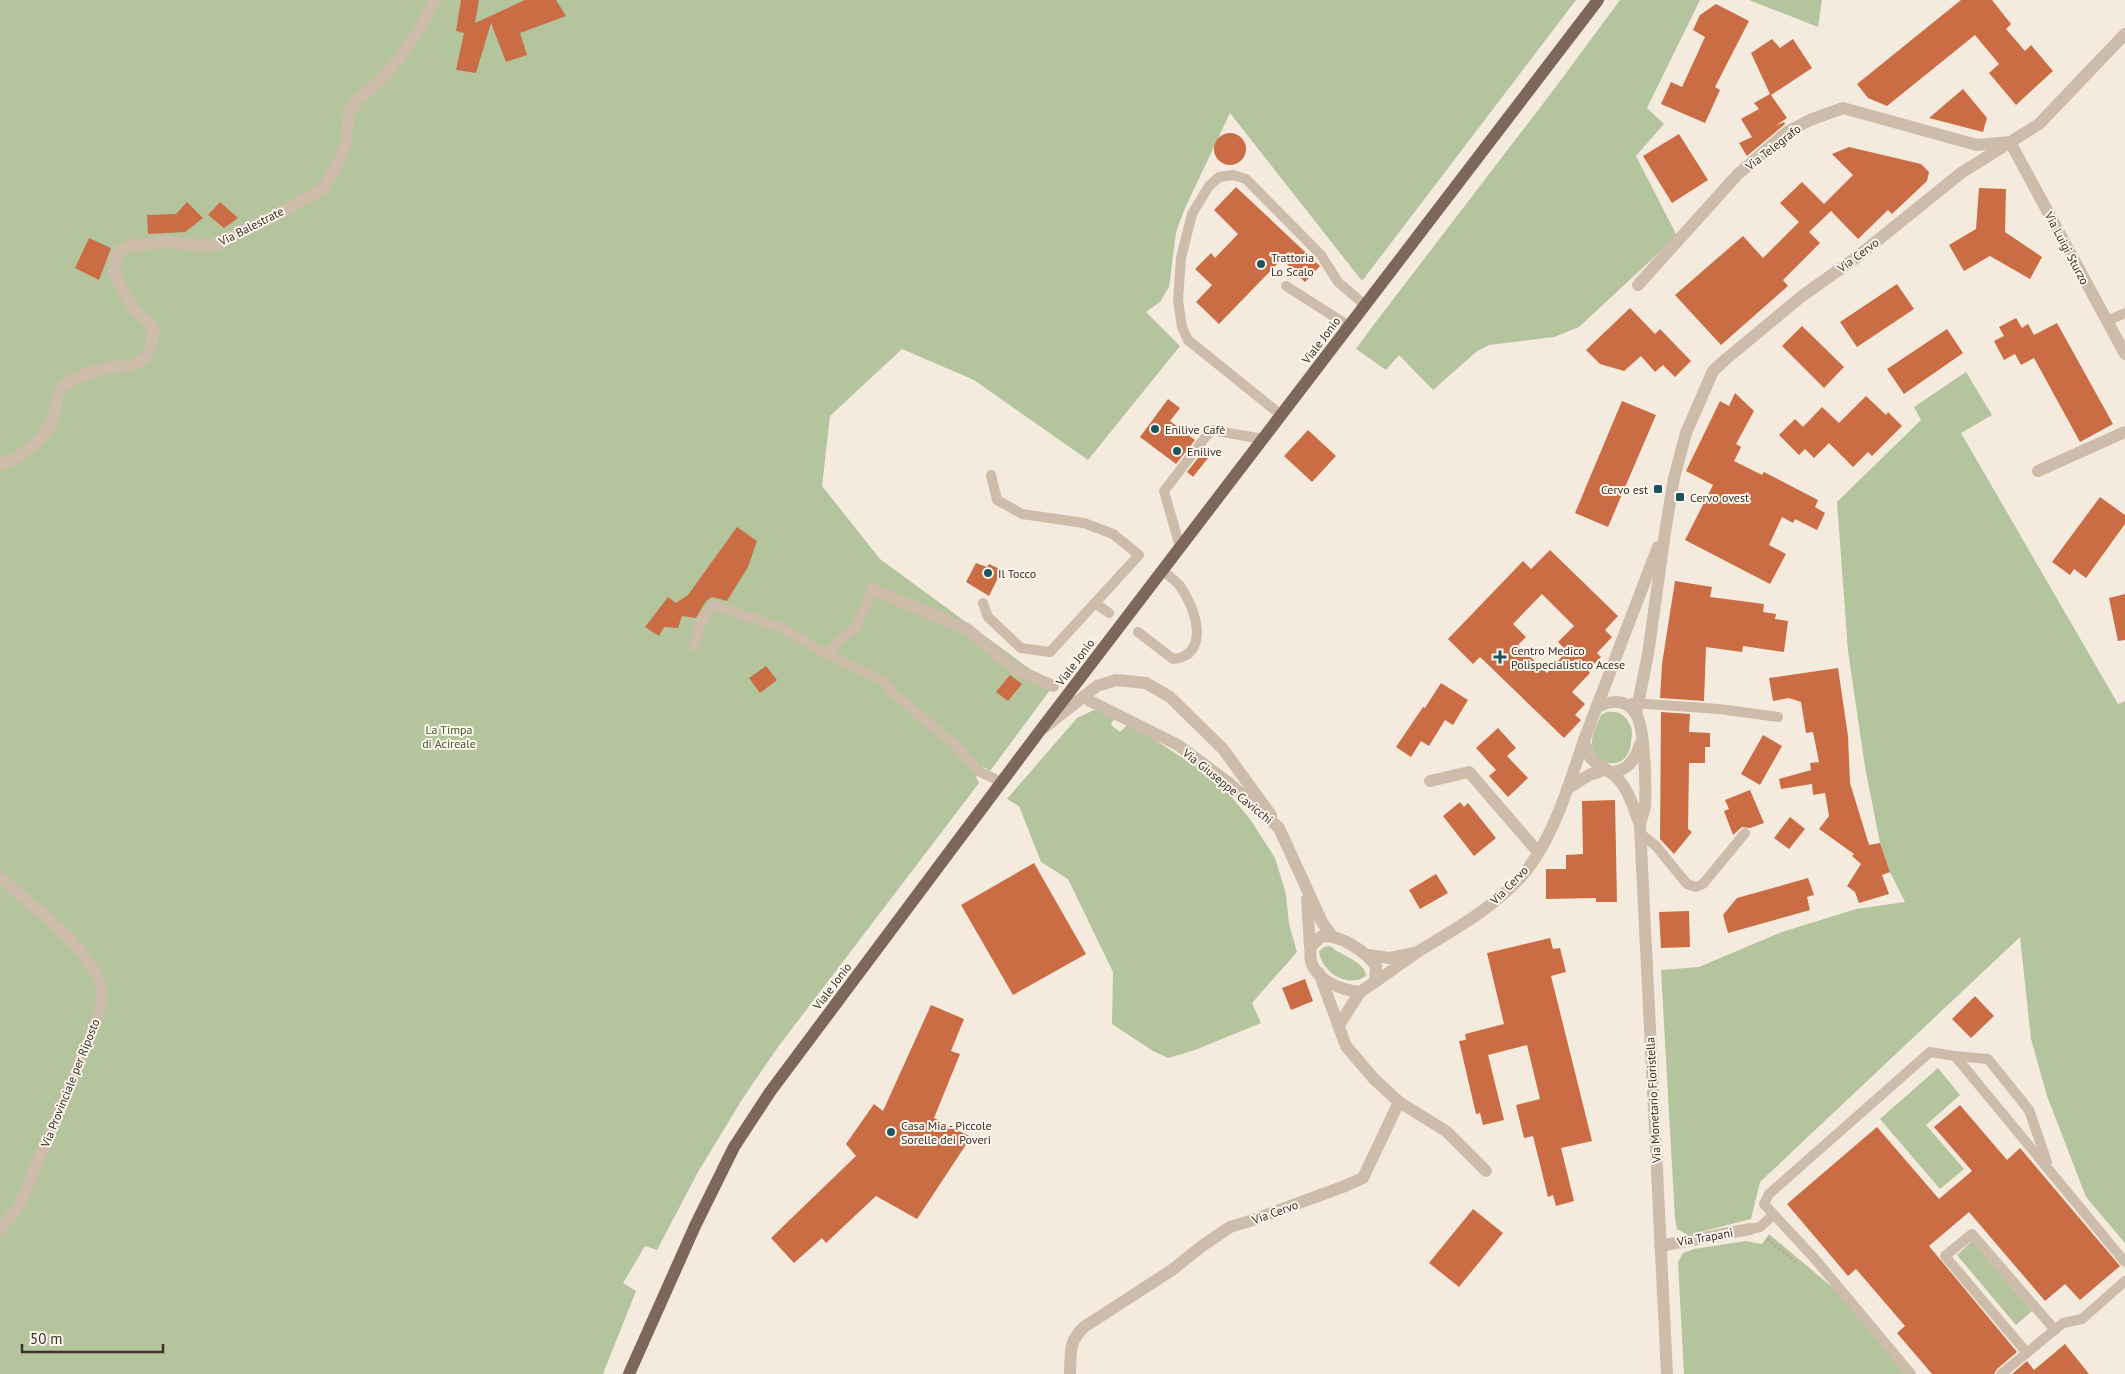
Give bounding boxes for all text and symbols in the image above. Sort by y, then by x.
street label: Via Telegrafo [1742,121,1804,174]
street label: Via Balestrate [215,203,286,249]
street label: Via Luigi Sturzo [2041,208,2092,287]
street label: Via Cervo [1834,235,1882,276]
place label: Trattoria Lo Scalo [1271,250,1314,279]
marker: Trattoria Lo Scalo [1255,258,1267,270]
street label: Viale Jonio [1298,314,1344,367]
place label: Enilive Cafè [1165,422,1225,437]
marker: Enilive Cafè [1149,423,1161,435]
place label: Enilive [1187,444,1222,459]
marker: Enilive [1171,445,1183,457]
place label: Cervo est [1601,482,1648,497]
marker: Cervo est [1652,483,1664,495]
place label: Cervo ovest [1690,490,1749,505]
marker: Cervo ovest [1674,491,1686,503]
place label: Il Tocco [998,566,1036,581]
marker: Il Tocco [982,567,994,579]
street label: Viale Jonio [1052,636,1098,689]
place label: Centro Medico Polispecialistico Acese [1511,643,1625,672]
marker: Centro Medico Polispecialistico Acese [1493,650,1507,664]
park label: La Timpa di Acireale [422,722,476,751]
street label: Via Giuseppe Cavicchi [1179,744,1276,827]
street label: Via Cervo [1486,863,1531,908]
street label: Viale Jonio [809,960,855,1013]
street label: Via Provinciale per Riposto [37,1017,103,1150]
street label: Via Monetario Floristella [1642,1037,1664,1164]
place label: Casa Mia - Piccole Sorelle dei Poveri [901,1118,992,1147]
marker: Casa Mia - Piccole Sorelle dei Poveri [885,1126,897,1138]
street label: Via Cervo [1249,1197,1300,1228]
street label: Via Trapani [1675,1225,1734,1249]
scale bar [22,1322,164,1354]
text: 50 m [30,1329,63,1348]

